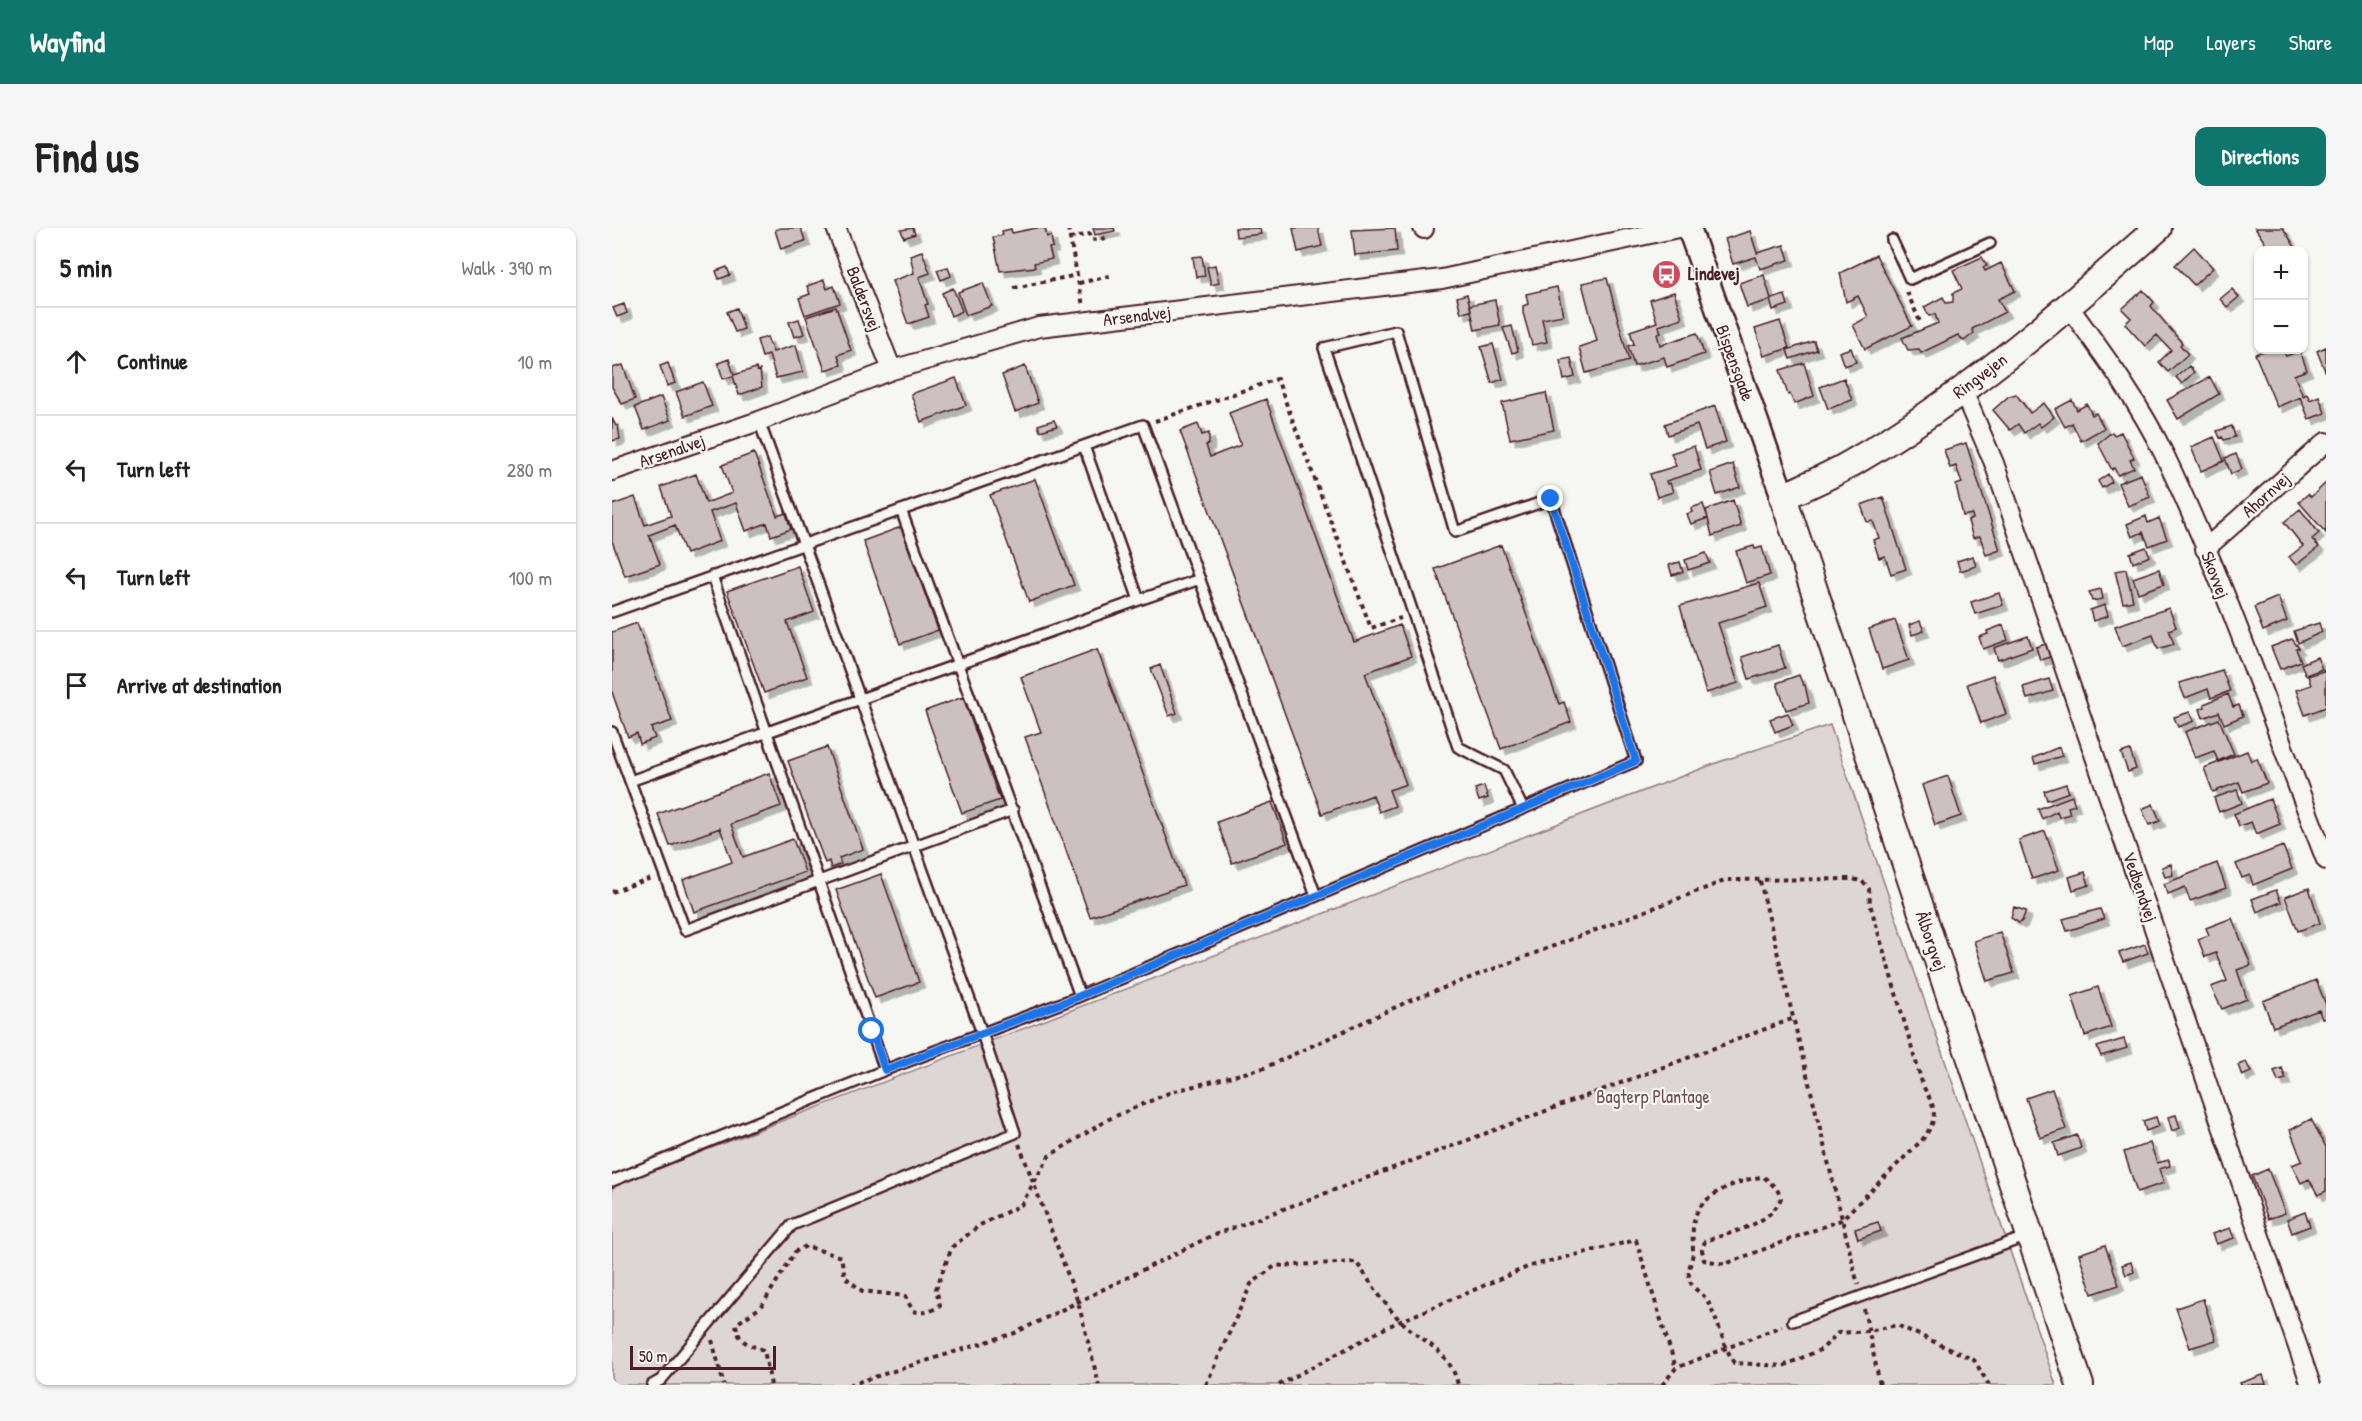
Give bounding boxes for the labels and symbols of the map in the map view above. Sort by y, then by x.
bus stop icon: Lindevej [1651,258,1683,290]
place label: Lindevej [1688,261,1740,286]
street label: Baldersvej [841,263,888,335]
street label: Arsenalvej [1101,299,1172,332]
street label: Bispensgade [1710,321,1761,404]
street label: Ringvejen [1947,347,2012,404]
street label: Arsenalvej [635,428,708,473]
street label: Ahornvej [2236,466,2295,523]
route end [1537,485,1563,511]
street label: Skovvej [2195,548,2236,602]
street label: Vedbendvej [2117,848,2164,925]
street label: Ålborgvej [1910,908,1953,974]
route start [858,1017,884,1043]
park label: Bagterp Plantage [1596,1084,1710,1109]
scale bar [630,1343,776,1370]

